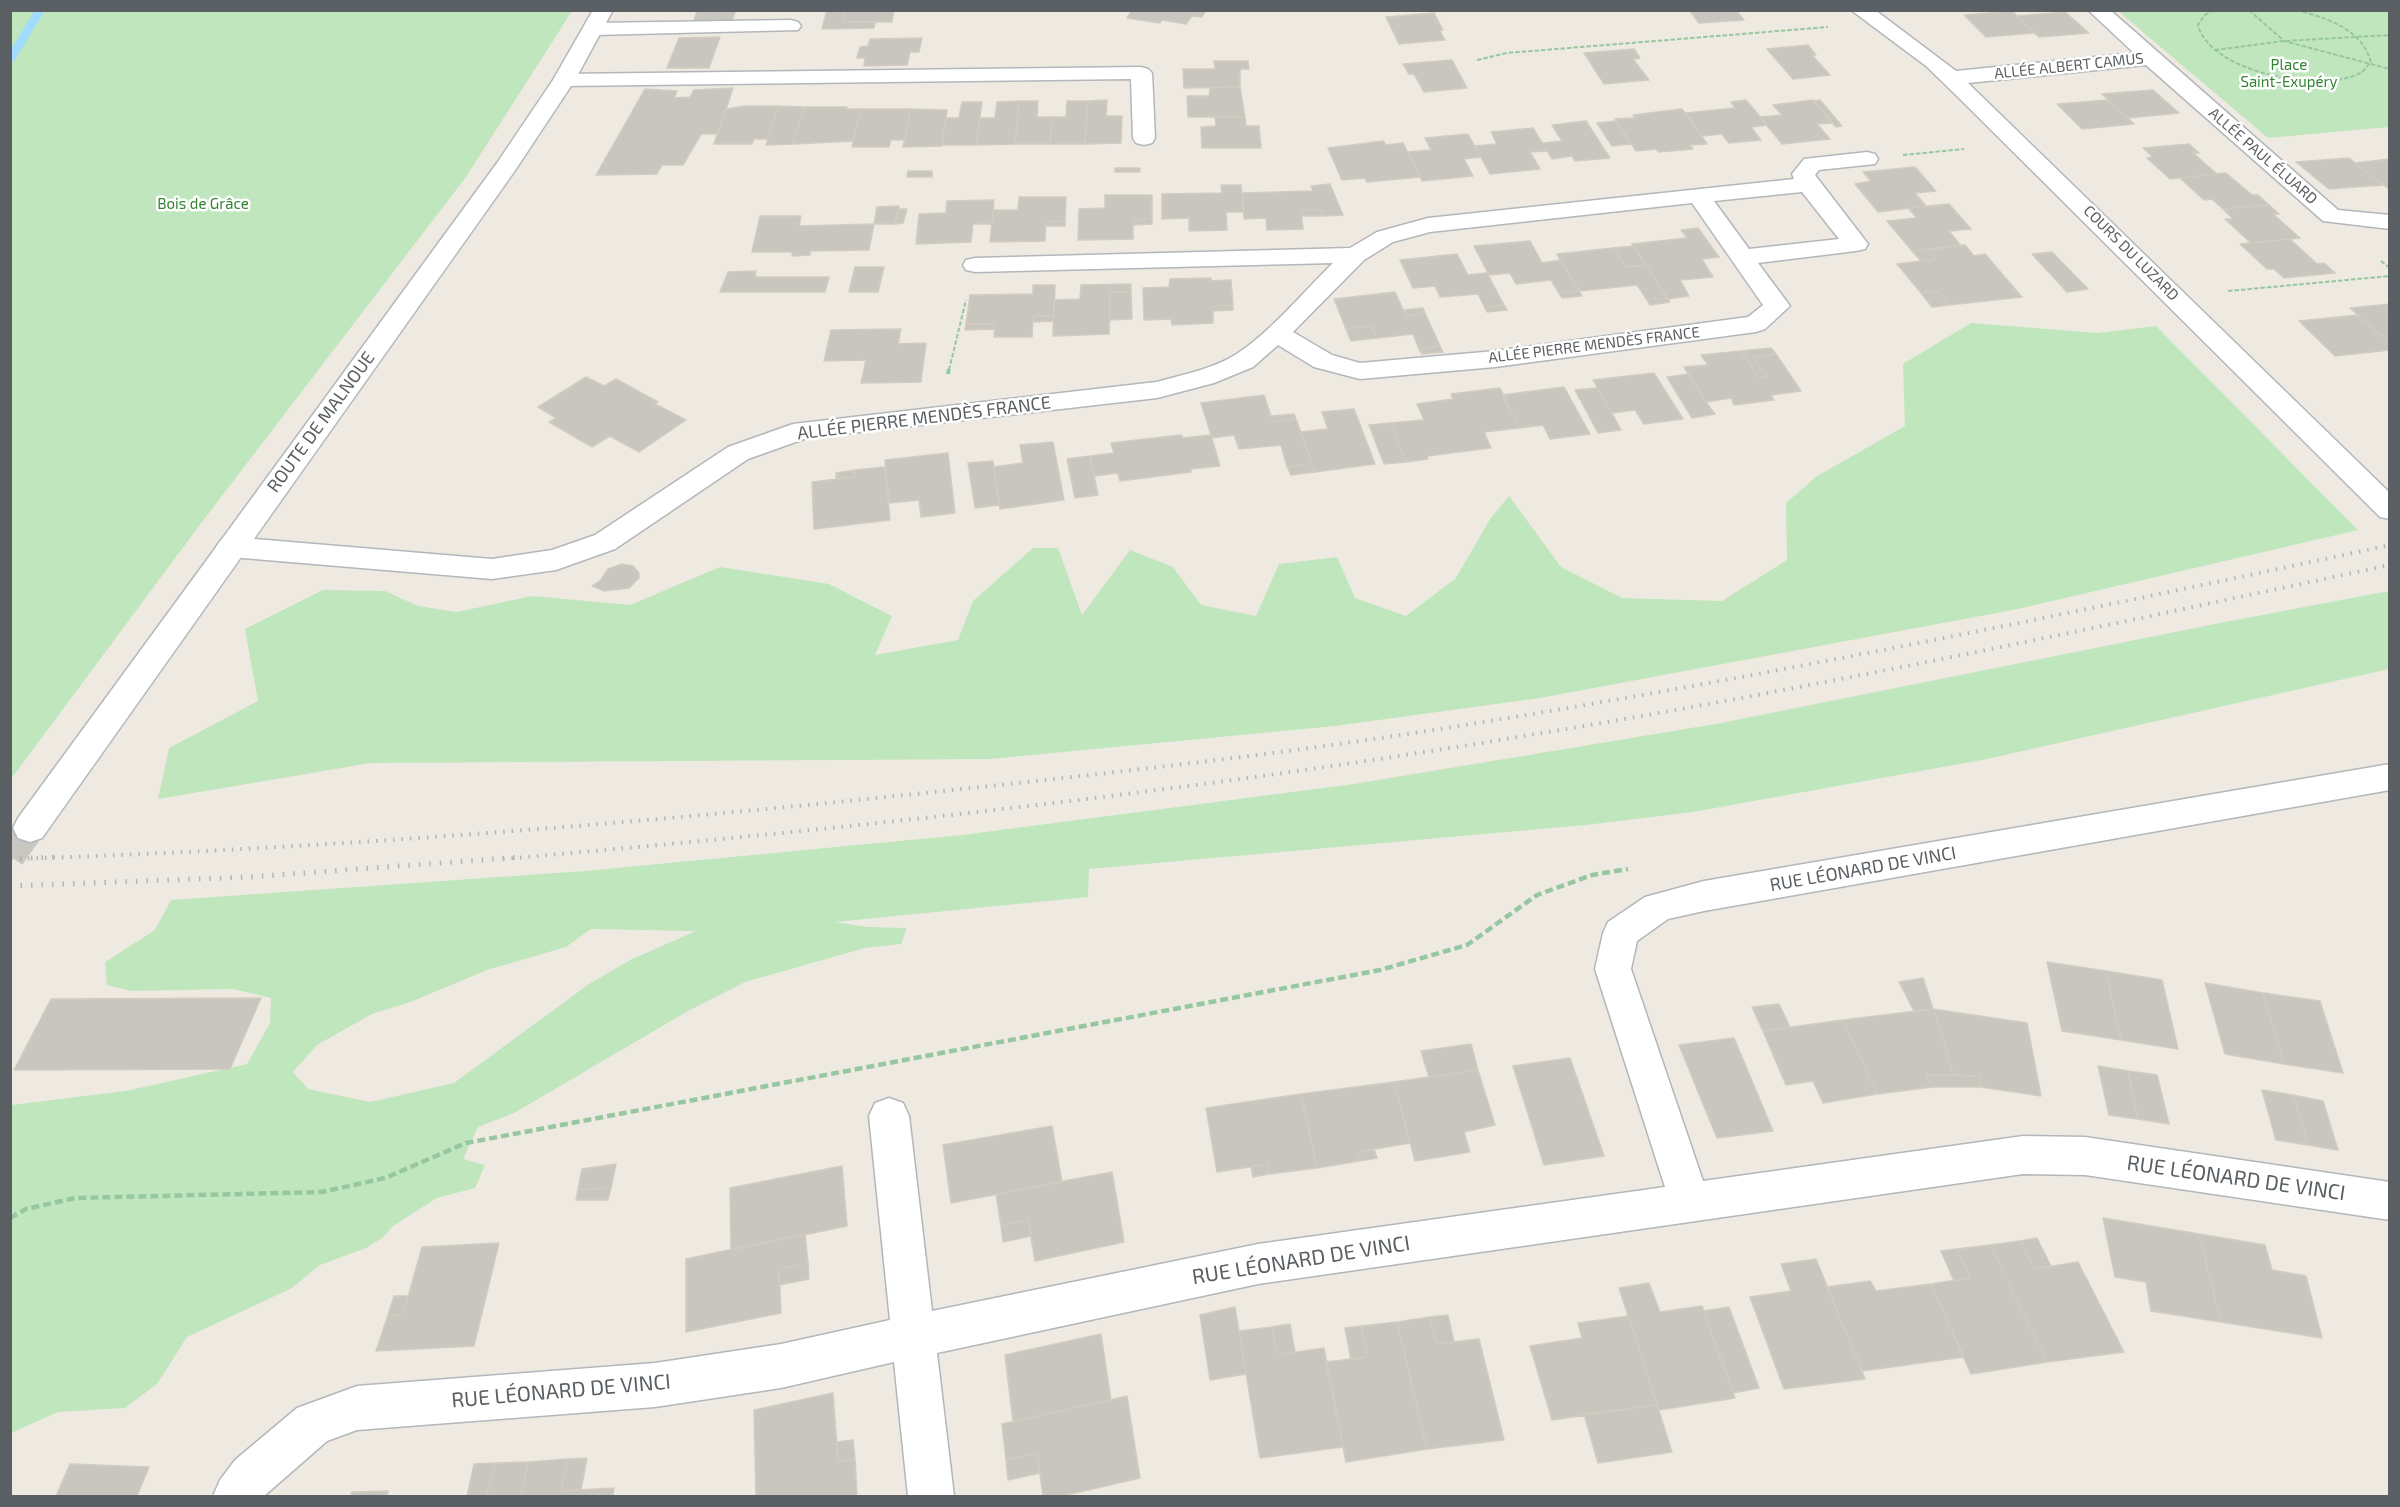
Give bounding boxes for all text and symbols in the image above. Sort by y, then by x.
street label: ALLÉE ALBERT CAMUS [1993,49,2145,83]
park label: Place Saint-Exupéry [2240,56,2338,91]
street label: ALLÉE PAUL ÉLUARD [2205,104,2321,208]
park label: Bois de Grâce [157,195,249,213]
street label: COURS DU LUZARD [2080,202,2182,304]
street label: ALLÉE PIERRE MENDÈS FRANCE [1487,323,1701,367]
street label: ROUTE DE MALNOUE [263,347,379,497]
street label: ALLÉE PIERRE MENDÈS FRANCE [796,392,1052,444]
street label: RUE LÉONARD DE VINCI [1768,842,1958,896]
street label: RUE LÉONARD DE VINCI [2125,1150,2347,1206]
street label: RUE LÉONARD DE VINCI [1190,1230,1412,1290]
street label: RUE LÉONARD DE VINCI [450,1369,672,1413]

